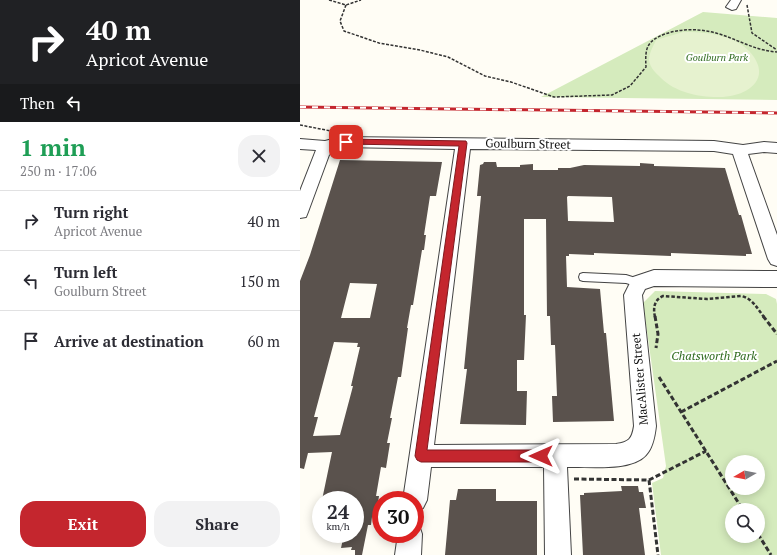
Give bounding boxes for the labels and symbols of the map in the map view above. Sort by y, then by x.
park label: Goulburn Park [686,51,748,64]
pin [329,125,363,159]
street label: Goulburn Street [485,135,571,152]
street label: MacAlister Street [628,332,651,426]
park label: Chatsworth Park [671,348,757,363]
position arrow [520,435,562,477]
north arrow [725,455,765,495]
speed limit sign: 30 [372,491,424,543]

